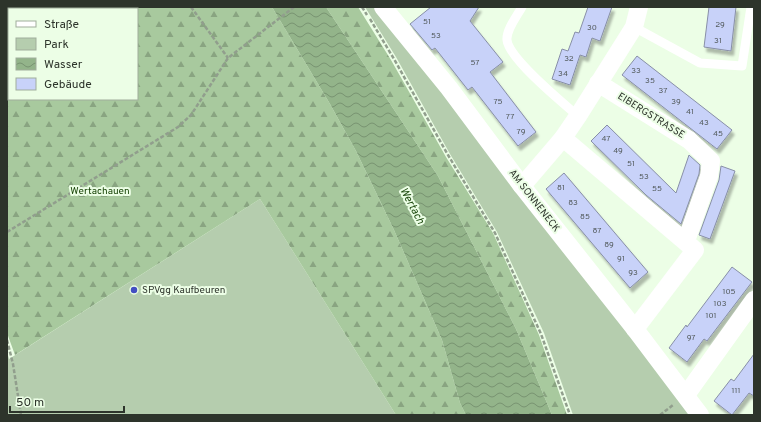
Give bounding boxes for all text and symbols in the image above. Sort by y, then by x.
legend [8,8,138,100]
text: Straße [44,17,79,33]
house number: 51 [423,17,431,27]
house number: 29 [715,20,725,30]
house number: 30 [587,23,597,33]
house number: 53 [431,31,441,41]
house number: 31 [714,36,722,46]
text: Park [44,37,69,53]
house number: 32 [564,54,574,64]
text: Wasser [44,57,83,73]
house number: 57 [470,58,480,68]
house number: 33 [631,66,641,76]
house number: 34 [558,69,568,79]
house number: 35 [645,76,655,86]
text: Gebäude [44,77,92,93]
house number: 37 [659,86,667,96]
street label: EIBERGSTRASSE [615,90,687,142]
house number: 75 [493,97,503,107]
house number: 39 [671,97,681,107]
house number: 41 [686,107,694,117]
house number: 77 [506,112,514,122]
house number: 43 [699,118,709,128]
house number: 79 [517,127,526,137]
house number: 45 [713,129,723,139]
house number: 47 [601,134,611,144]
house number: 49 [613,146,623,156]
house number: 51 [627,159,635,169]
street label: AM SONNENECK [505,167,563,235]
house number: 53 [639,172,649,182]
house number: 81 [557,183,565,193]
house number: 55 [652,184,662,194]
park label: Wertachauen [70,185,130,198]
water label: Wertach [397,185,427,227]
house number: 83 [568,198,578,208]
house number: 85 [580,212,590,222]
house number: 87 [593,226,601,236]
house number: 89 [604,240,614,250]
house number: 91 [617,254,625,264]
house number: 93 [628,268,638,278]
place label: SPVgg Kaufbeuren [142,284,225,297]
marker: SPVgg Kaufbeuren [129,285,139,295]
house number: 105 [722,287,736,297]
house number: 103 [714,299,727,309]
house number: 101 [705,311,717,321]
house number: 97 [687,333,695,343]
house number: 111 [732,386,740,396]
scale bar [10,388,124,414]
text: 50 m [16,395,44,411]

